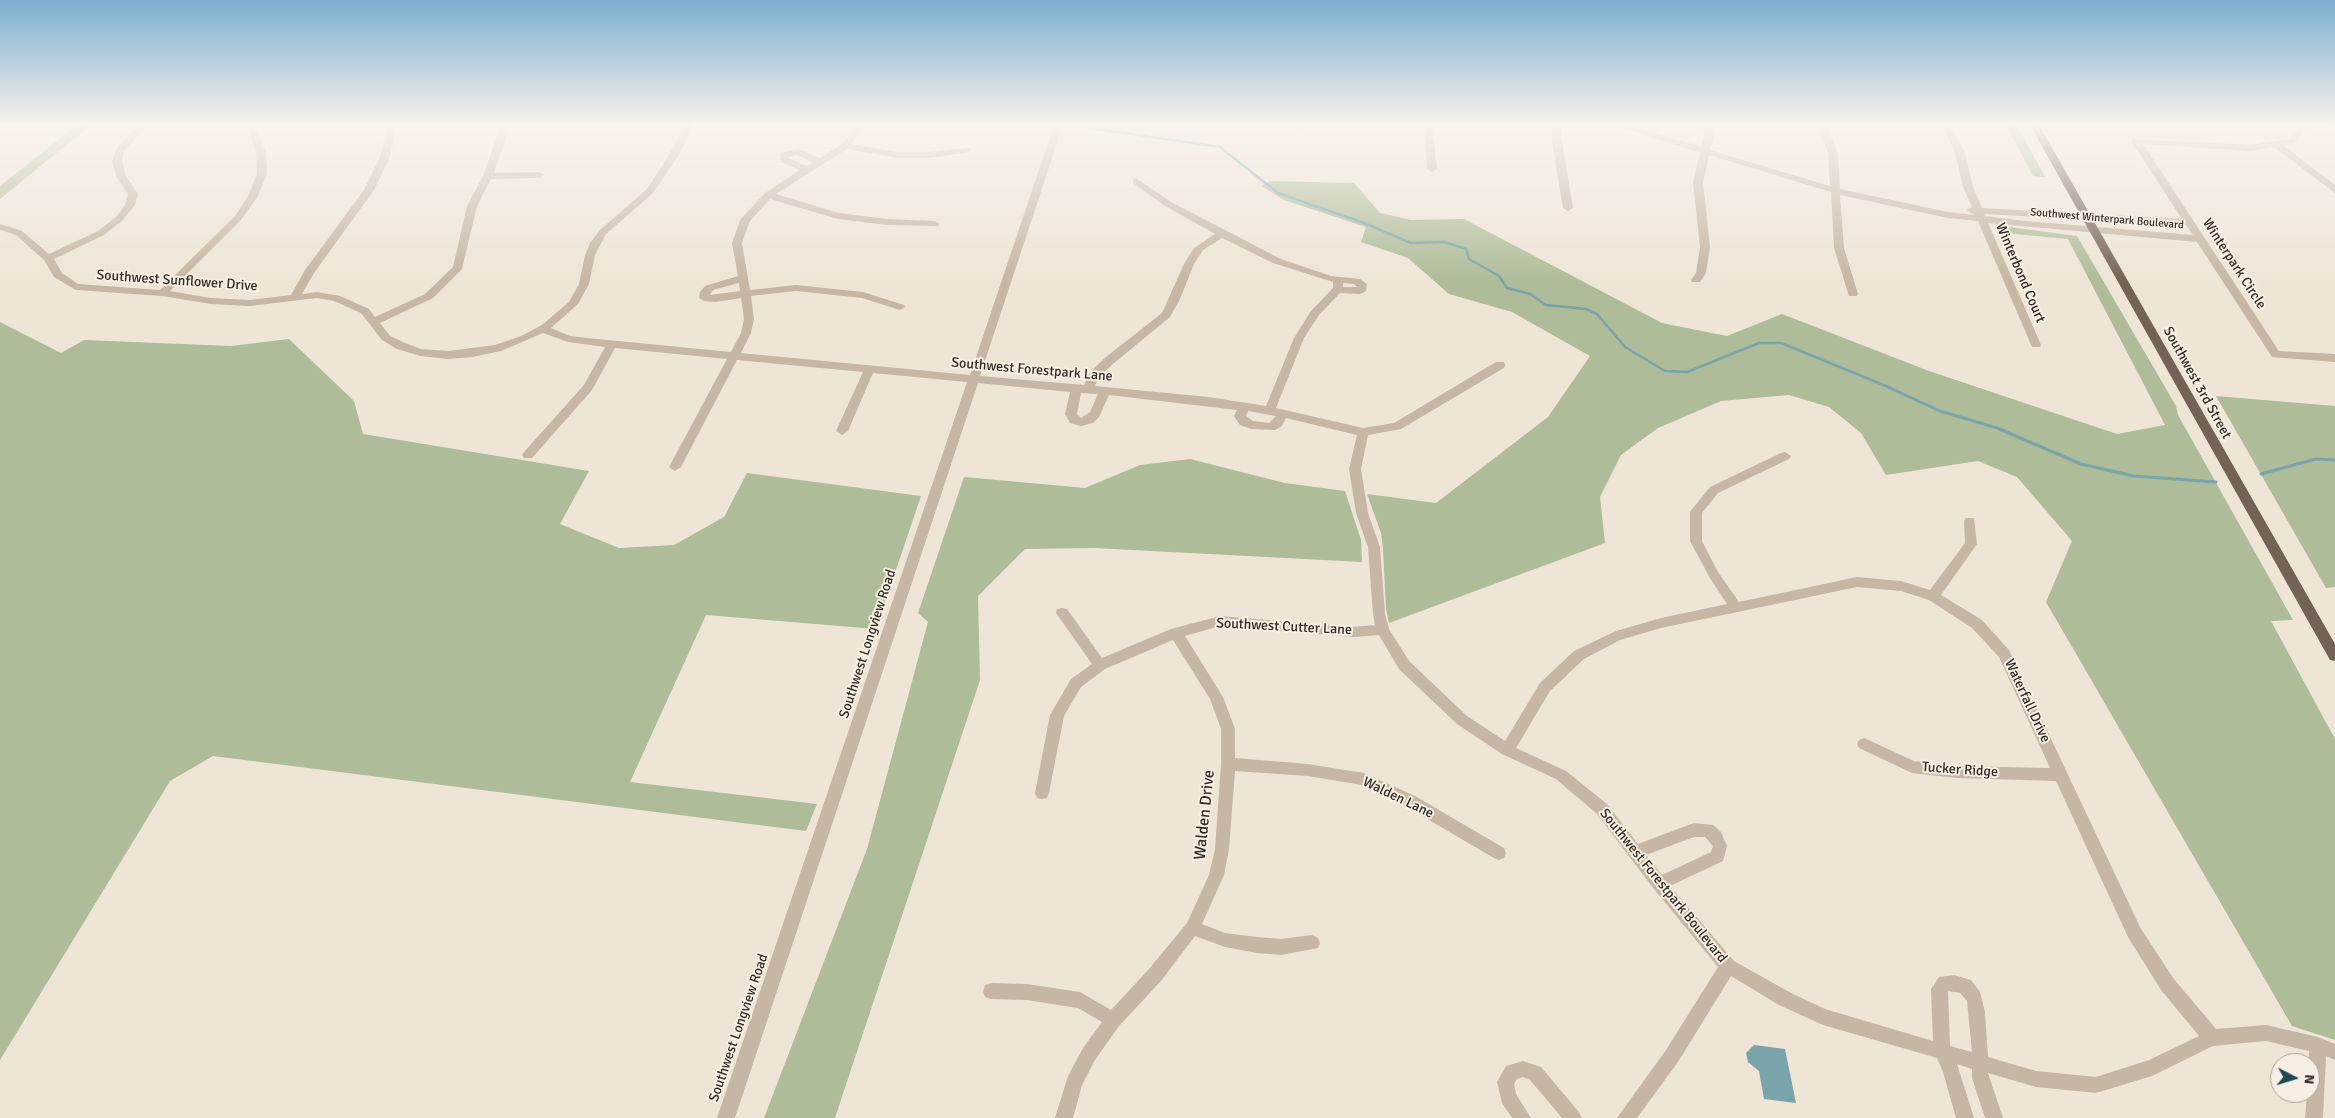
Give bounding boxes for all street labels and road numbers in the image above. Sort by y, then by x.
street label: Southwest Winterpark Boulevard [2030,206,2184,232]
street label: Winterpark Circle [2198,216,2270,312]
street label: Winterbond Court [1991,221,2049,325]
street label: Southwest Sunflower Drive [96,267,258,295]
street label: Southwest 3rd Street [2159,324,2235,442]
street label: Southwest Forestpark Lane [951,355,1113,385]
street label: Southwest Longview Road [836,568,900,720]
street label: Southwest Cutter Lane [1216,615,1352,639]
street label: Waterfall Drive [2000,657,2054,745]
street label: Tucker Ridge [1922,759,1998,781]
street label: Walden Drive [1191,769,1219,861]
street label: Walden Lane [1360,774,1436,822]
street label: Southwest Forestpark Boulevard [1596,806,1730,966]
street label: Southwest Longview Road [706,952,772,1104]

